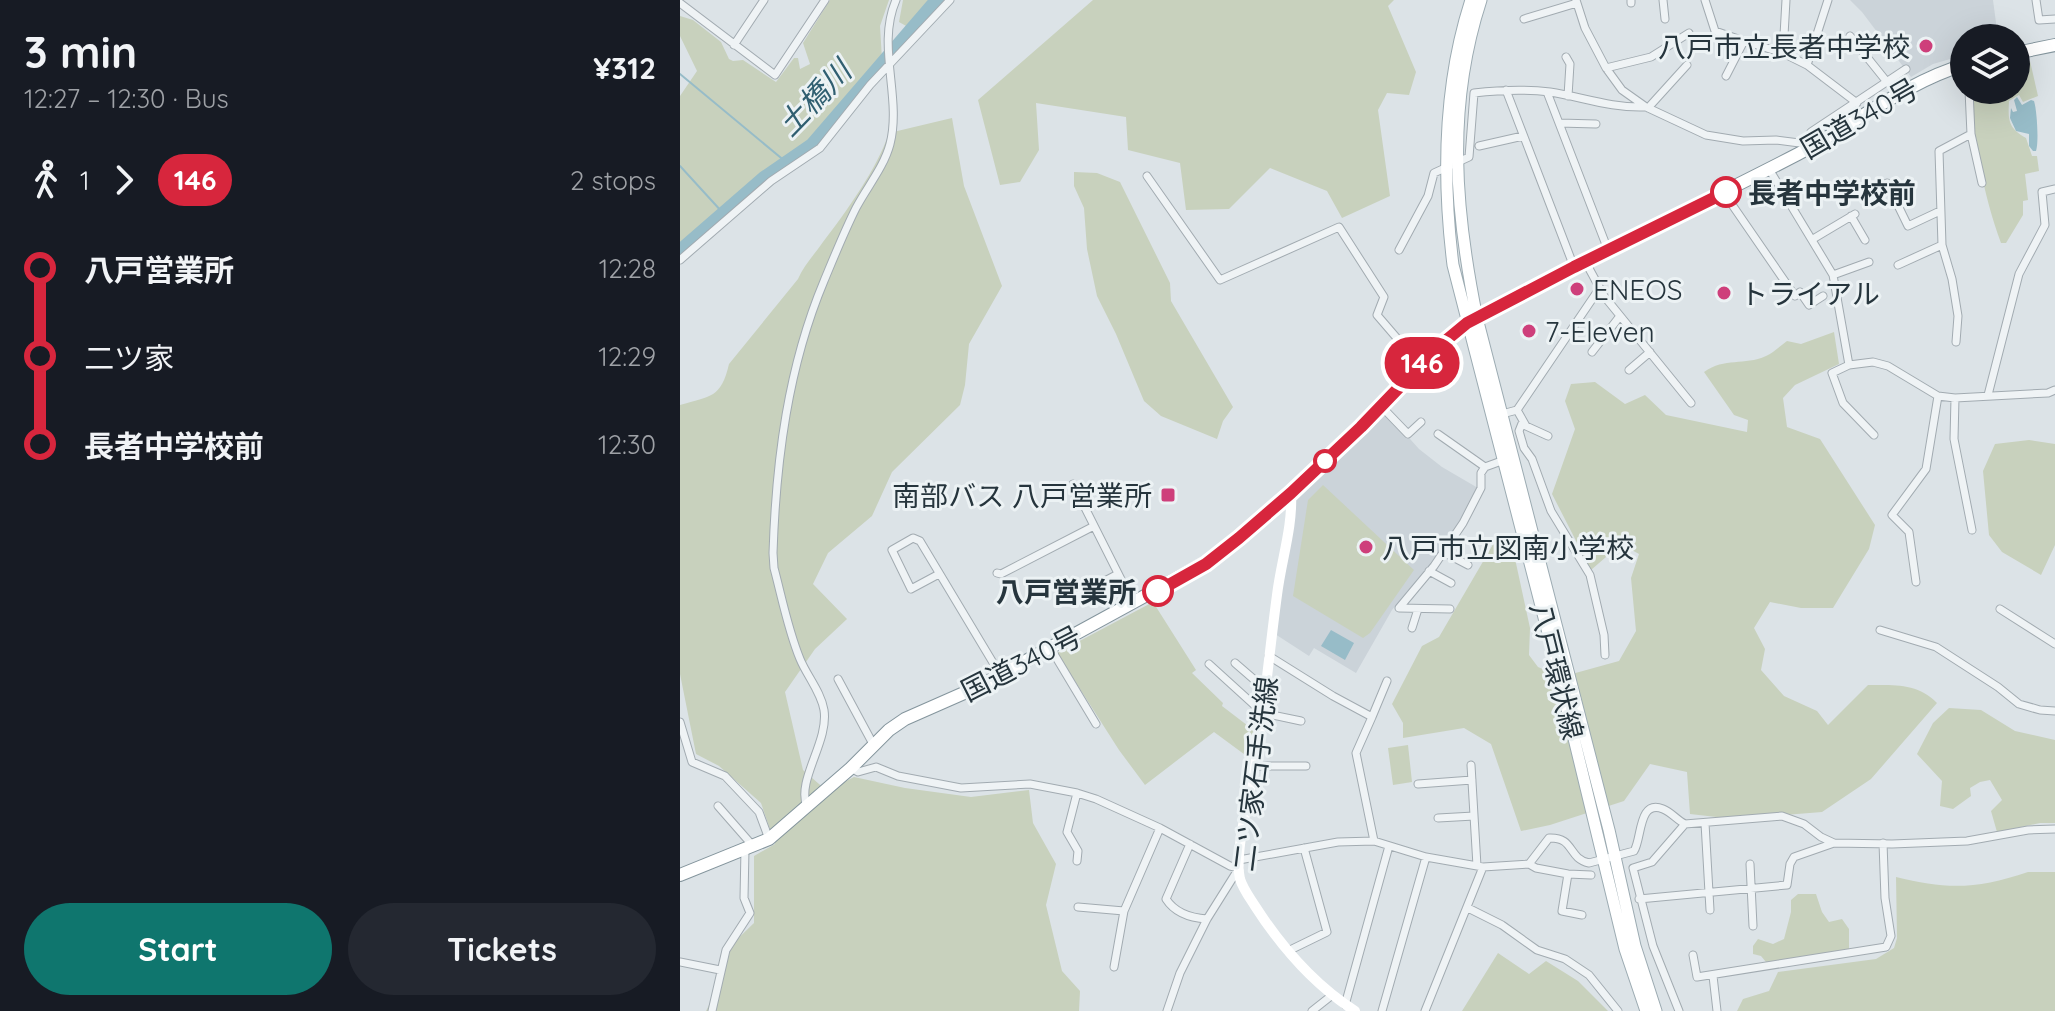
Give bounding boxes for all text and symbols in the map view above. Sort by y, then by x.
text: 3 min [24,24,137,79]
map controls [1950,24,2030,104]
button: layers [1950,24,2030,104]
place label: 八戸市立長者中学校 [1658,29,1910,64]
marker: 八戸市立長者中学校 [1917,37,1935,55]
text: ¥312 [593,49,656,87]
water label: 土橋川 [769,50,861,144]
street label: 国道340号 [1794,70,1924,166]
text: 12:27 – 12:30 · Bus [24,82,229,115]
icon: walk [24,158,68,202]
icon: forward [102,158,146,202]
text: 146 [174,162,216,197]
text: 1 [80,164,90,197]
text: 2 stops [570,164,656,197]
place label: 長者中学校前 [1748,175,1916,210]
marker: 長者中学校前 [1711,177,1741,207]
text: 八戸営業所 [84,251,234,289]
text: 12:28 [599,252,656,285]
place label: ENEOS [1593,272,1682,307]
place label: トライアル [1740,276,1880,311]
marker: ENEOS [1568,280,1586,298]
marker: トライアル [1715,284,1733,302]
place label: 7-Eleven [1545,314,1655,349]
marker: 7-Eleven [1520,322,1538,340]
line badge: 146 [1376,337,1468,389]
text: 二ツ家 [84,339,174,377]
text: 12:29 [598,340,656,373]
text: 146 [1401,345,1443,380]
text: 長者中学校前 [84,427,264,465]
text: 12:30 [598,428,656,461]
unlabelled marker [1314,450,1336,472]
place label: 南部バス 八戸営業所 [892,478,1152,513]
marker: 南部バス 八戸営業所 [1159,486,1177,504]
place label: 八戸市立図南小学校 [1382,530,1634,565]
marker: 八戸市立図南小学校 [1357,538,1375,556]
place label: 八戸営業所 [996,574,1136,609]
marker: 八戸営業所 [1143,576,1173,606]
street label: 八戸環状線 [1523,599,1591,743]
street label: 国道340号 [955,618,1087,708]
street label: 二ツ家石手洗線 [1226,675,1284,873]
button: Start [24,903,332,995]
button: Tickets [348,903,656,995]

